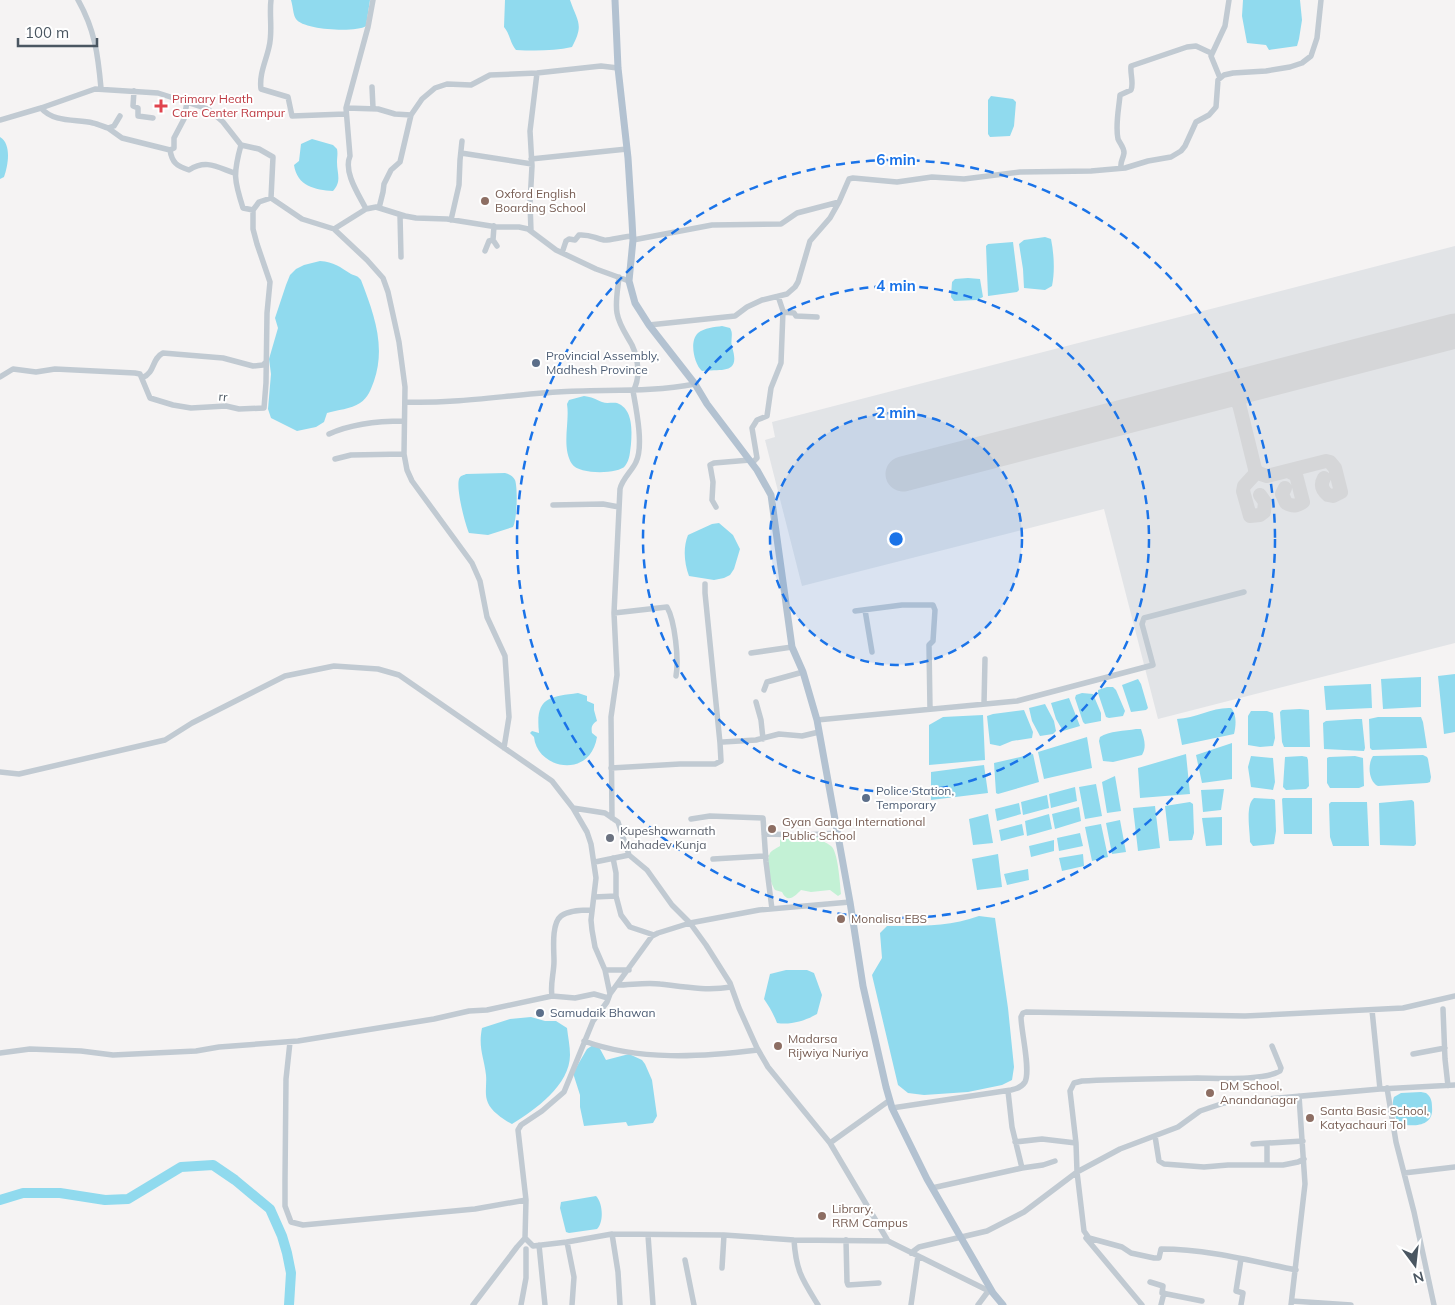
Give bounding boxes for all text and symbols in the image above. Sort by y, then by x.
scale bar [18,15,96,47]
text: 100 m [25,23,69,42]
place label: Primary Heath Care Center Rampur [172,91,286,120]
marker: Primary Heath Care Center Rampur [154,99,168,113]
text: 6 min [876,150,916,169]
place label: Oxford English Boarding School [495,186,586,215]
marker: Oxford English Boarding School [479,195,491,207]
text: 4 min [876,276,916,295]
place label: Provincial Assembly, Madhesh Province [546,348,659,377]
marker: Provincial Assembly, Madhesh Province [530,357,542,369]
street label: rr [218,389,229,404]
text: 2 min [876,403,916,422]
centre of rings [887,530,905,548]
place label: Police Station, Temporary [876,783,954,812]
marker: Police Station, Temporary [860,792,872,804]
place label: Gyan Ganga International Public School [782,814,925,843]
place label: Kupeshawarnath Mahadev Kunja [620,823,716,852]
marker: Gyan Ganga International Public School [766,823,778,835]
marker: Kupeshawarnath Mahadev Kunja [604,832,616,844]
place label: Monalisa EBS [851,911,927,926]
marker: Monalisa EBS [835,913,847,925]
place label: Samudaik Bhawan [550,1005,656,1020]
marker: Samudaik Bhawan [534,1007,546,1019]
place label: Madarsa Rijwiya Nuriya [788,1031,868,1060]
marker: Madarsa Rijwiya Nuriya [772,1040,784,1052]
place label: DM School, Anandanagar [1220,1078,1298,1107]
marker: DM School, Anandanagar [1204,1087,1216,1099]
place label: Santa Basic School, Katyachauri Tol [1320,1103,1429,1132]
marker: Santa Basic School, Katyachauri Tol [1304,1112,1316,1124]
place label: Library, RRM Campus [832,1201,908,1230]
marker: Library, RRM Campus [816,1210,828,1222]
north arrow [1390,1240,1440,1290]
text: N [1411,1267,1426,1288]

